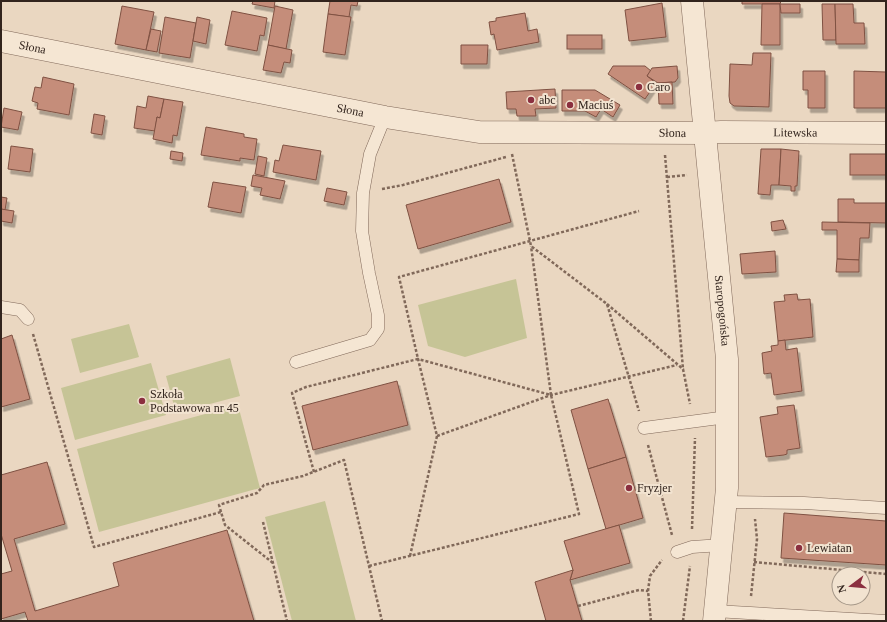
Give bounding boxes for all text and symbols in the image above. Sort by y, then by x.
street label: Słona [18,38,48,57]
place label: Caro [647,80,670,94]
marker: Caro [634,82,644,92]
place label: abc [539,93,556,107]
marker: abc [526,95,536,105]
place label: Maciuś [578,98,614,112]
marker: Maciuś [565,100,575,110]
street label: Słona [335,101,366,120]
street label: Litewska [773,125,818,140]
street label: Słona [659,126,687,140]
street label: Staropogońska [712,274,733,347]
place label: Szkoła Podstawowa nr 45 [150,387,239,415]
marker: Szkoła Podstawowa nr 45 [137,396,147,406]
place label: Fryzjer [637,481,672,495]
marker: Fryzjer [624,483,634,493]
place label: Lewiatan [807,541,852,555]
marker: Lewiatan [794,543,804,553]
north arrow [831,566,871,606]
text: N [835,583,848,594]

